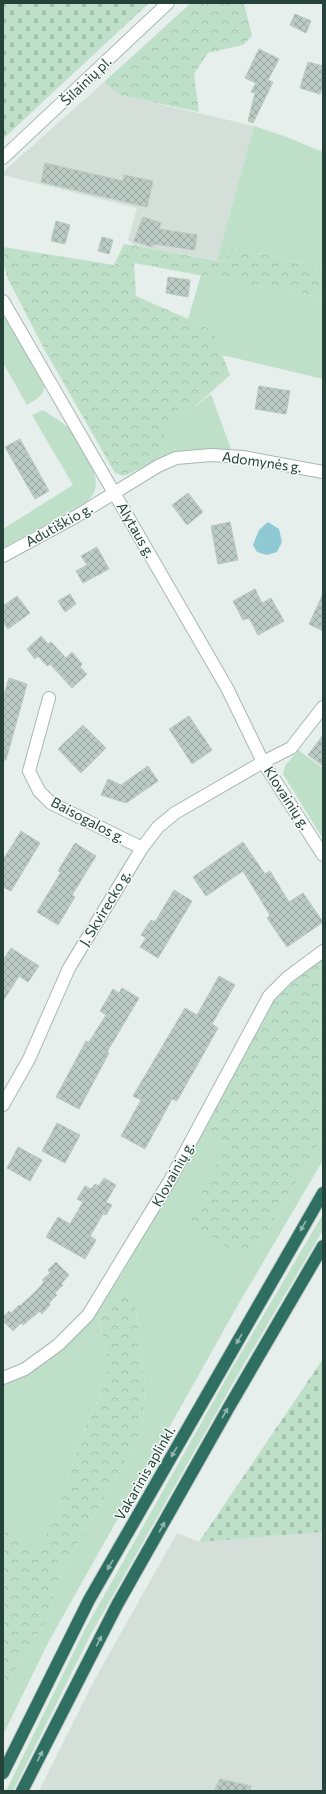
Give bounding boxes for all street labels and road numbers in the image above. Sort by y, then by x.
street label: Šilainių pl. [57,52,114,109]
street label: Adomynės g. [221,447,303,476]
street label: Adutiškio g. [22,499,95,550]
street label: Alytaus g. [114,499,159,561]
street label: Klovainių g. [261,763,314,833]
street label: Baisogalos g. [48,793,128,846]
street label: J. Skvirecko g. [75,867,134,949]
street label: Klovainių g. [148,1138,197,1209]
street label: Vakarinis aplinkl. [111,1423,178,1523]

